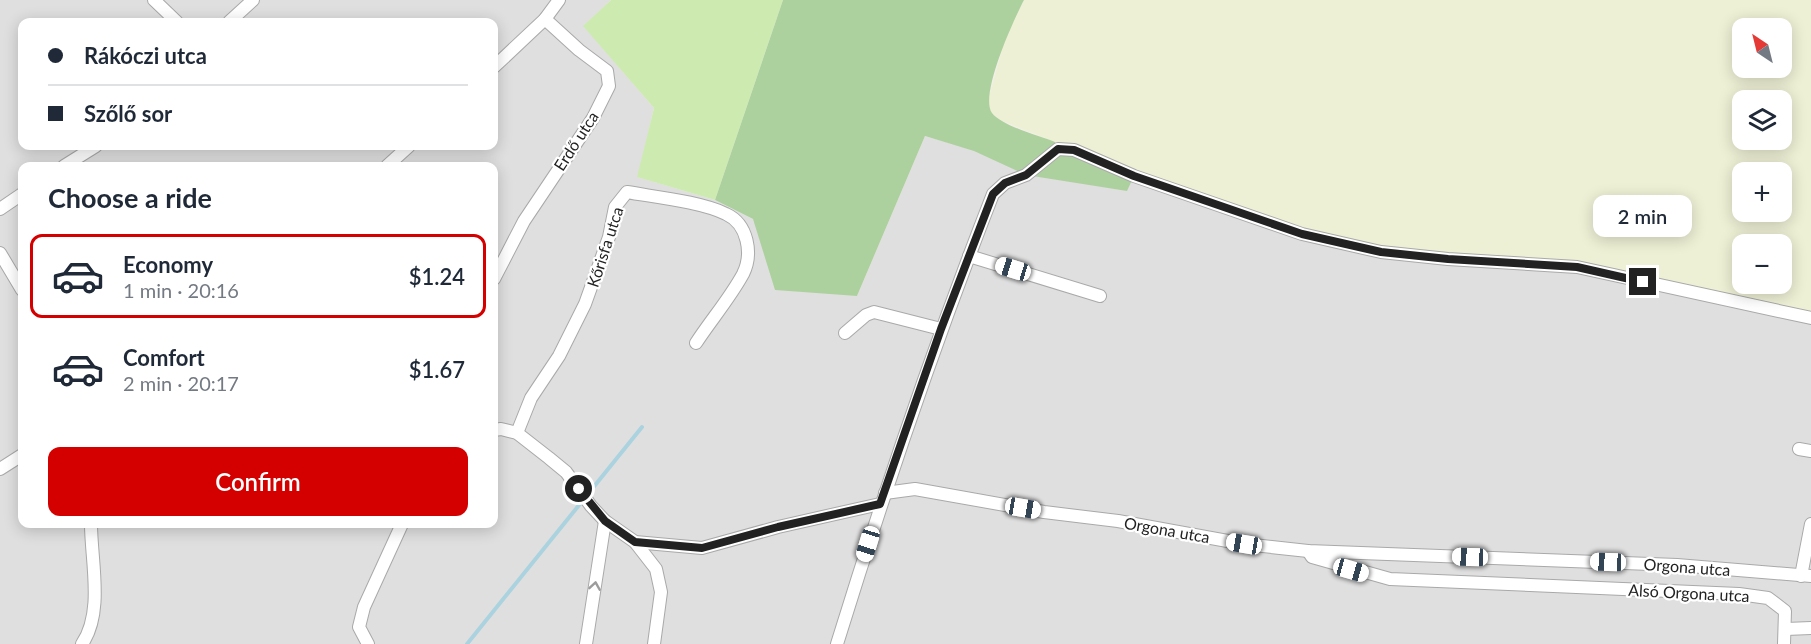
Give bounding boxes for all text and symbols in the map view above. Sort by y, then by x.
north arrow [1732,18,1792,78]
map controls [1732,18,1792,294]
text: Rákóczi utca [84,42,207,69]
button: layers [1732,90,1792,150]
text: Szőlő sor [84,100,172,127]
street label: Erdő utca [549,108,602,174]
button: + [1732,162,1792,222]
text: Choose a ride [48,181,212,214]
callout: 2 min [1594,195,1692,237]
street label: Kőrisfa utca [583,204,626,289]
text: 2 min [1618,204,1667,228]
button: − [1732,234,1792,294]
icon: car [51,249,105,303]
text: Economy [123,251,213,278]
car [993,255,1033,283]
text: $1.24 [409,263,465,290]
route end [1629,268,1656,295]
text: 1 min · 20:16 [123,278,239,302]
icon: car [51,342,105,396]
text: Comfort [123,344,205,371]
text: $1.67 [409,356,465,383]
text: 2 min · 20:17 [123,371,239,395]
button: Confirm [48,447,468,516]
route start [565,475,592,502]
car [1004,496,1042,520]
street label: Orgona utca [1123,513,1211,546]
car [854,524,882,564]
car [1225,532,1263,556]
car [1452,547,1488,567]
car [1590,552,1626,572]
street label: Orgona utca [1643,554,1731,579]
car [1331,556,1371,584]
street label: Alsó Orgona utca [1628,580,1750,605]
one-way arrow [589,582,601,591]

